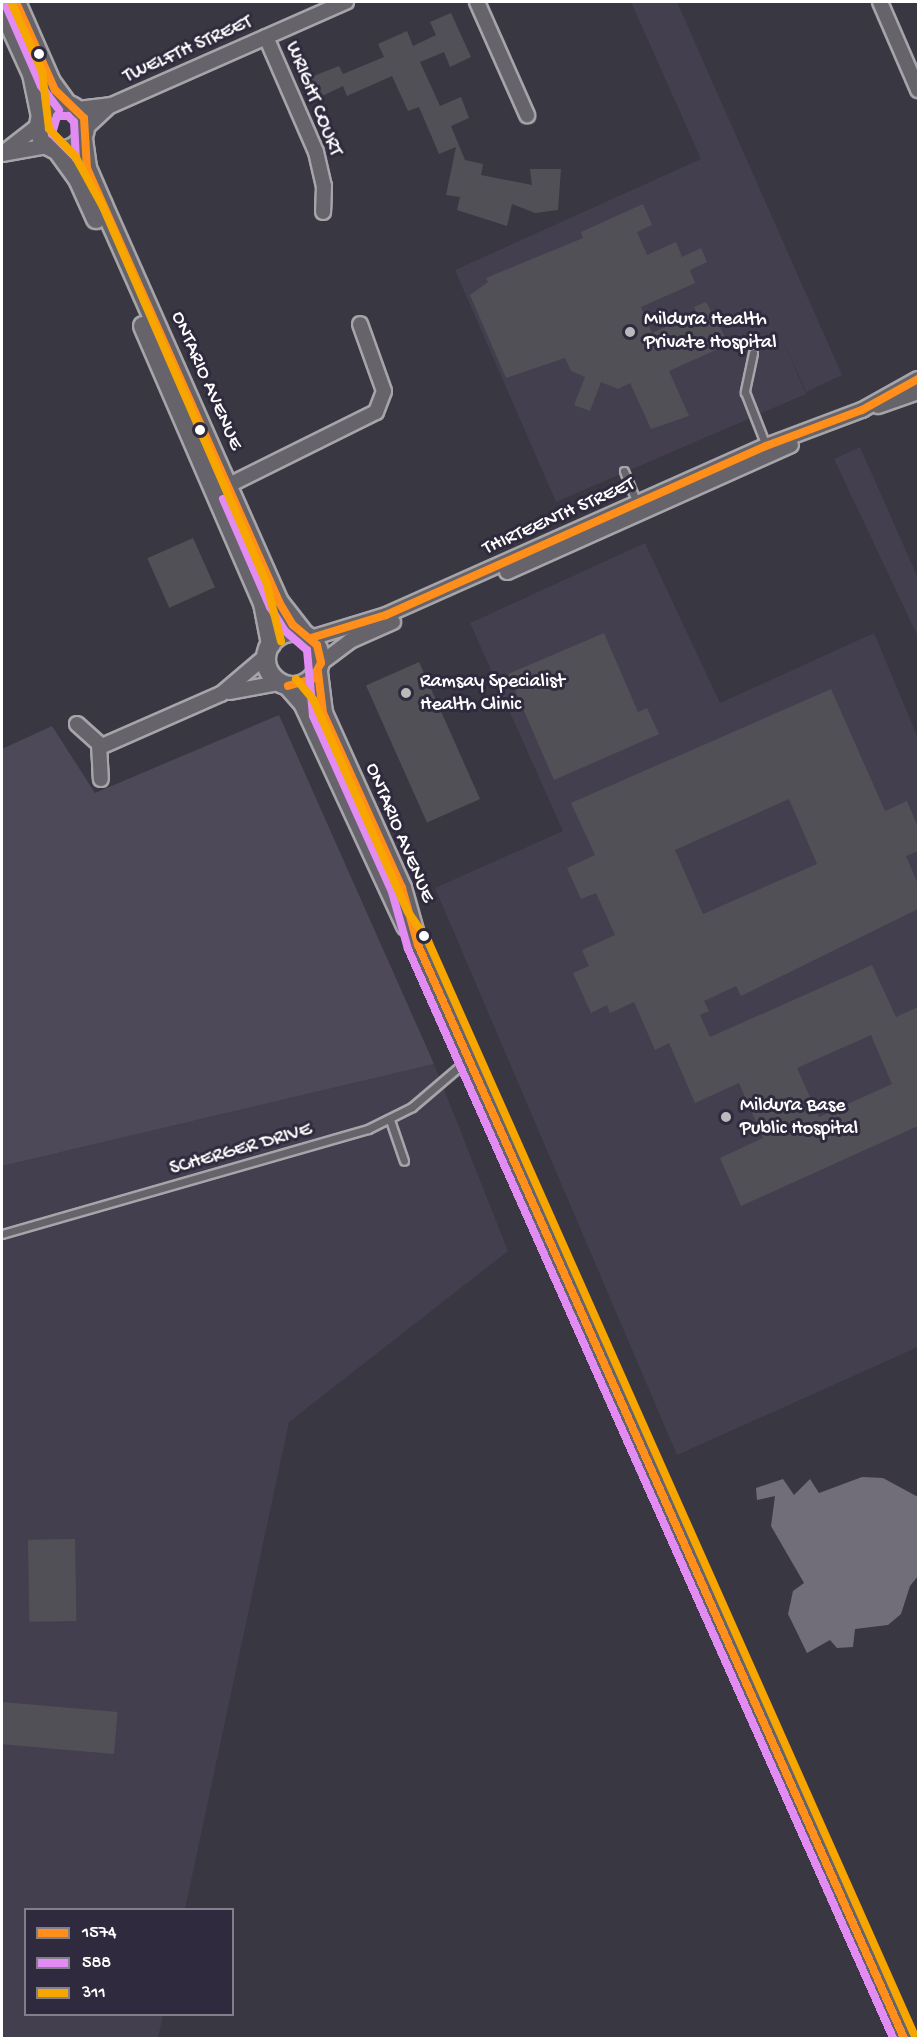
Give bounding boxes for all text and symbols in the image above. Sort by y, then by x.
street label: TWELFTH STREET [120,11,256,89]
street label: WRIGHT COURT [279,38,347,160]
unlabelled marker [33,48,45,60]
street label: ONTARIO AVENUE [165,308,247,454]
place label: Mildura Health Private Hospital [644,308,777,355]
marker: Mildura Health Private Hospital [621,323,639,341]
unlabelled marker [194,424,206,436]
street label: THIRTEENTH STREET [479,473,639,561]
place label: Ramsay Specialist Health Clinic [420,670,565,717]
marker: Ramsay Specialist Health Clinic [397,684,415,702]
street label: ONTARIO AVENUE [359,760,439,906]
unlabelled marker [418,930,430,942]
place label: Mildura Base Public Hospital [740,1094,858,1141]
marker: Mildura Base Public Hospital [717,1108,735,1126]
street label: SCHERGER DRIVE [167,1118,315,1182]
legend [24,1908,234,2016]
text: 1574 [82,1923,117,1944]
text: 588 [82,1953,111,1974]
text: 311 [82,1983,106,2004]

